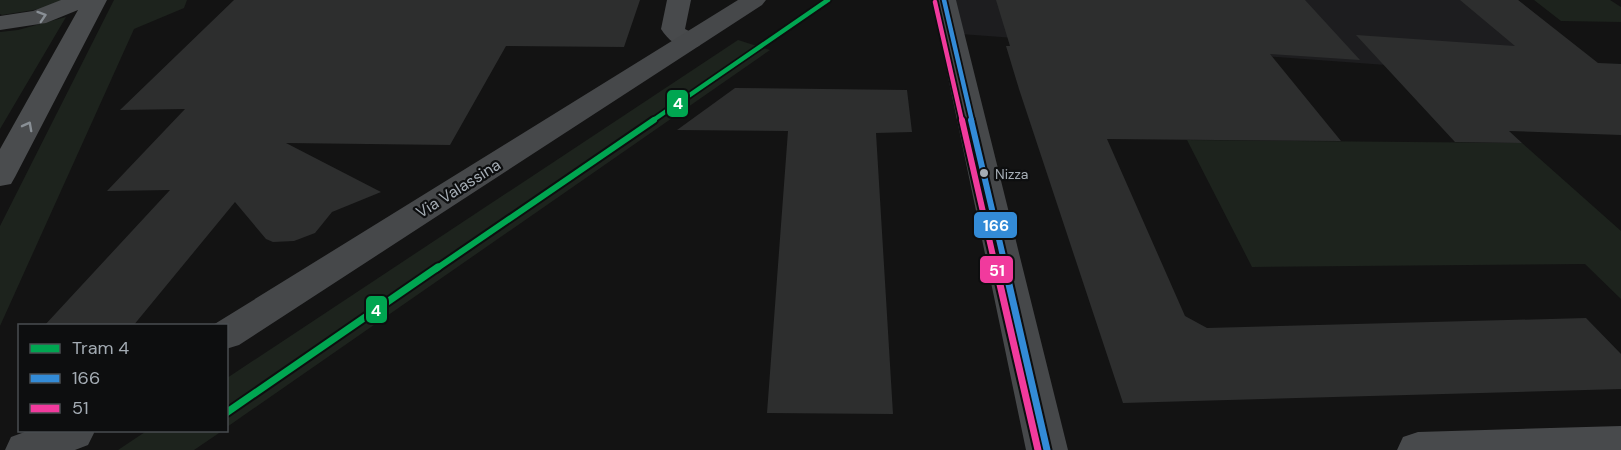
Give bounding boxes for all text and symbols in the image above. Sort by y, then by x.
one-way arrow [36,11,47,23]
line badge: 4 [666,89,689,118]
text: 4 [673,93,683,114]
one-way arrow [21,121,32,132]
street label: Via Valassina [412,154,505,223]
place label: Nizza [995,165,1028,183]
marker: Nizza [978,167,990,179]
line badge: 166 [973,211,1018,239]
text: 166 [983,215,1009,236]
line badge: 51 [979,255,1014,284]
text: 51 [989,260,1005,281]
line badge: 4 [365,295,388,324]
text: 4 [371,300,381,321]
legend [18,324,228,432]
text: Tram 4 [72,336,129,360]
text: 166 [72,366,100,390]
text: 51 [72,396,89,420]

